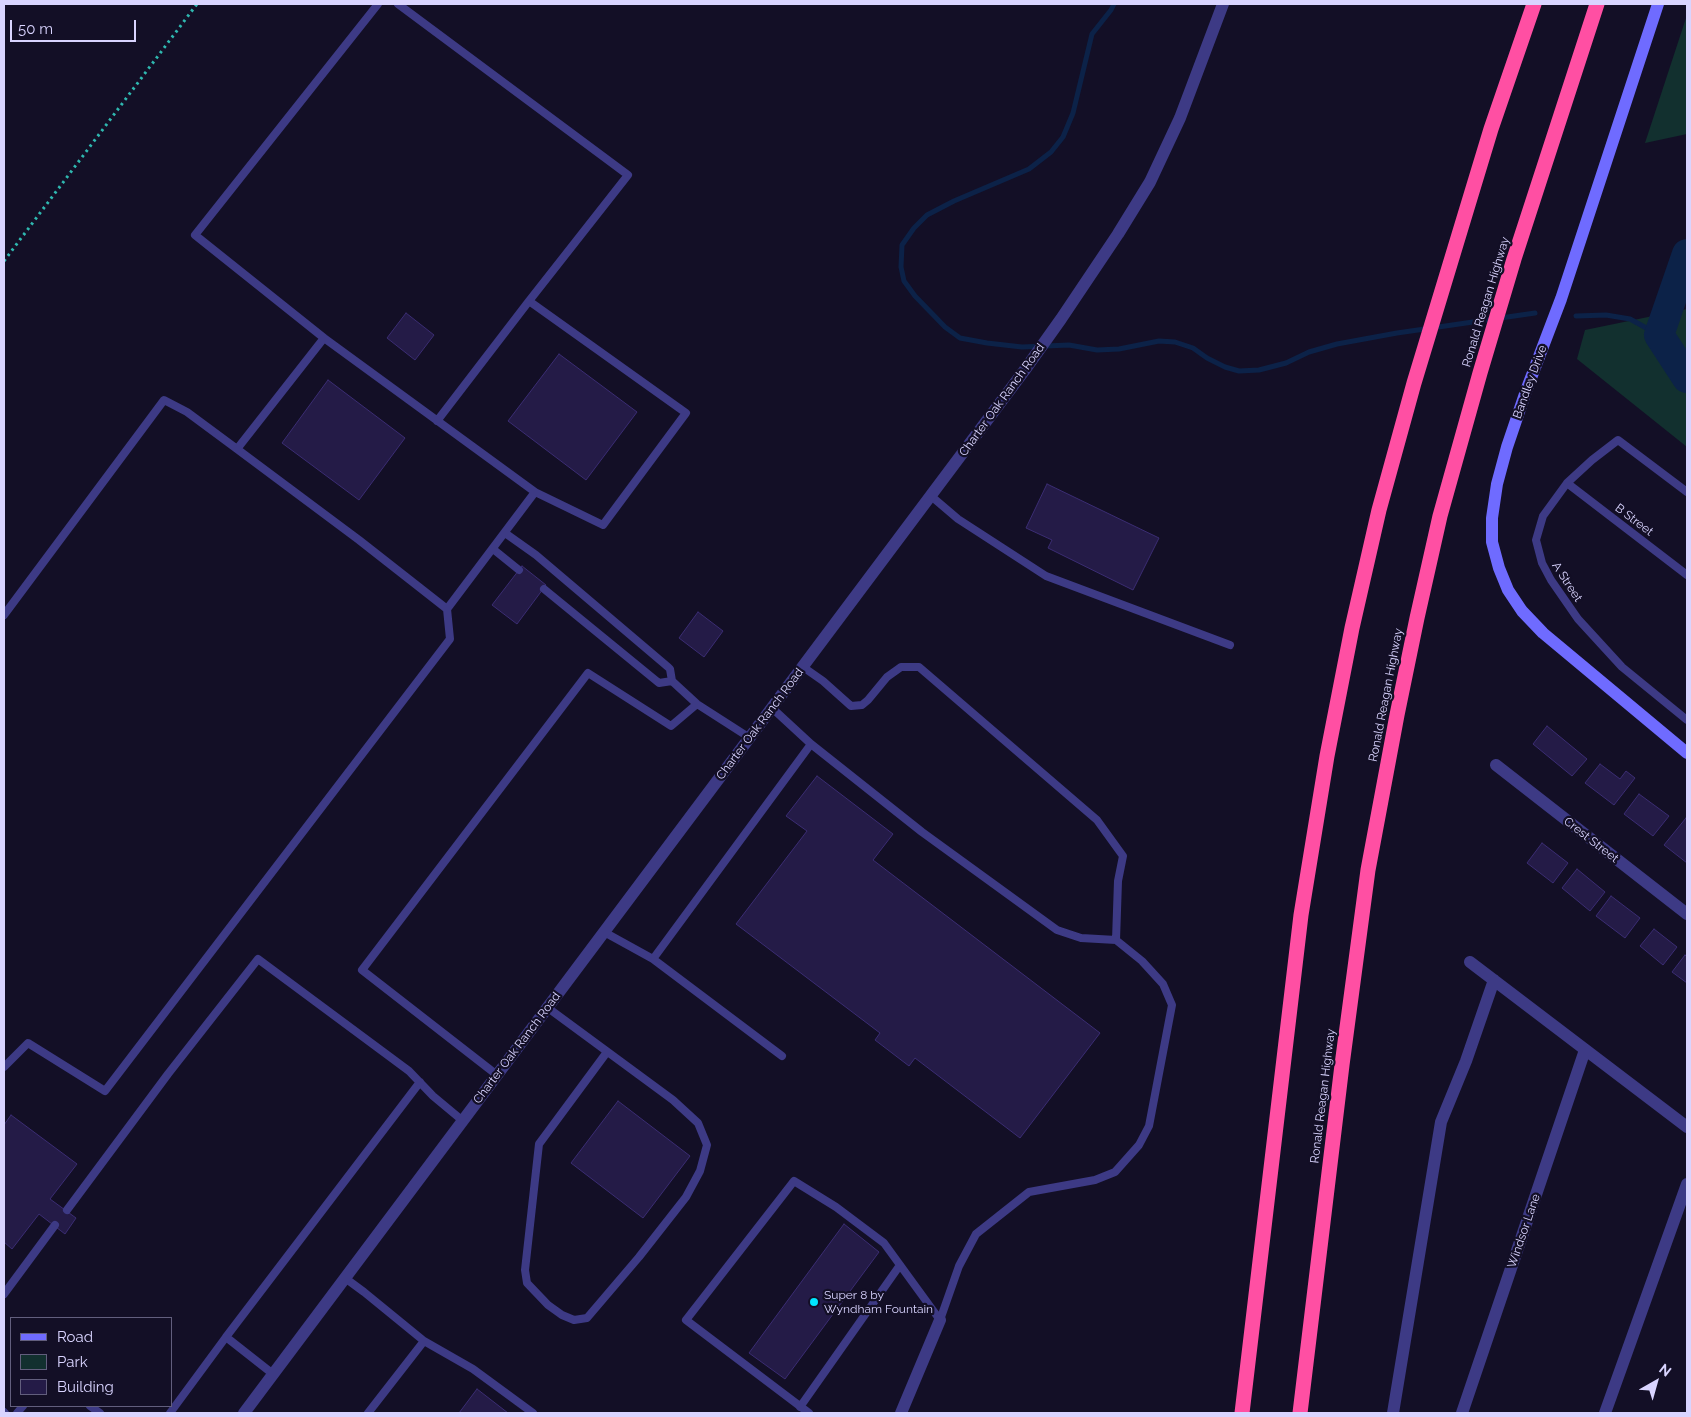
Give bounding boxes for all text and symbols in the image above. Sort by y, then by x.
scale bar [12,10,139,42]
text: 50 m [18,20,53,38]
street label: Ronald Reagan Highway [1459,235,1513,369]
street label: Charter Oak Ranch Road [956,341,1048,459]
street label: Bandley Drive [1510,343,1550,421]
street label: B Street [1612,501,1656,539]
street label: A Street [1549,559,1585,605]
street label: Ronald Reagan Highway [1366,627,1406,763]
street label: Charter Oak Ranch Road [713,665,807,783]
street label: Crest Street [1561,814,1621,866]
street label: Charter Oak Ranch Road [470,989,564,1107]
street label: Ronald Reagan Highway [1308,1028,1338,1164]
street label: Windsor Lane [1505,1192,1543,1270]
place label: Super 8 by Wyndham Fountain [824,1288,933,1316]
marker: Super 8 by Wyndham Fountain [808,1296,820,1308]
legend [10,1317,172,1407]
text: Road [57,1328,93,1346]
text: Park [57,1353,88,1371]
north arrow [1631,1357,1681,1407]
text: N [1656,1361,1674,1380]
text: Building [57,1378,114,1396]

